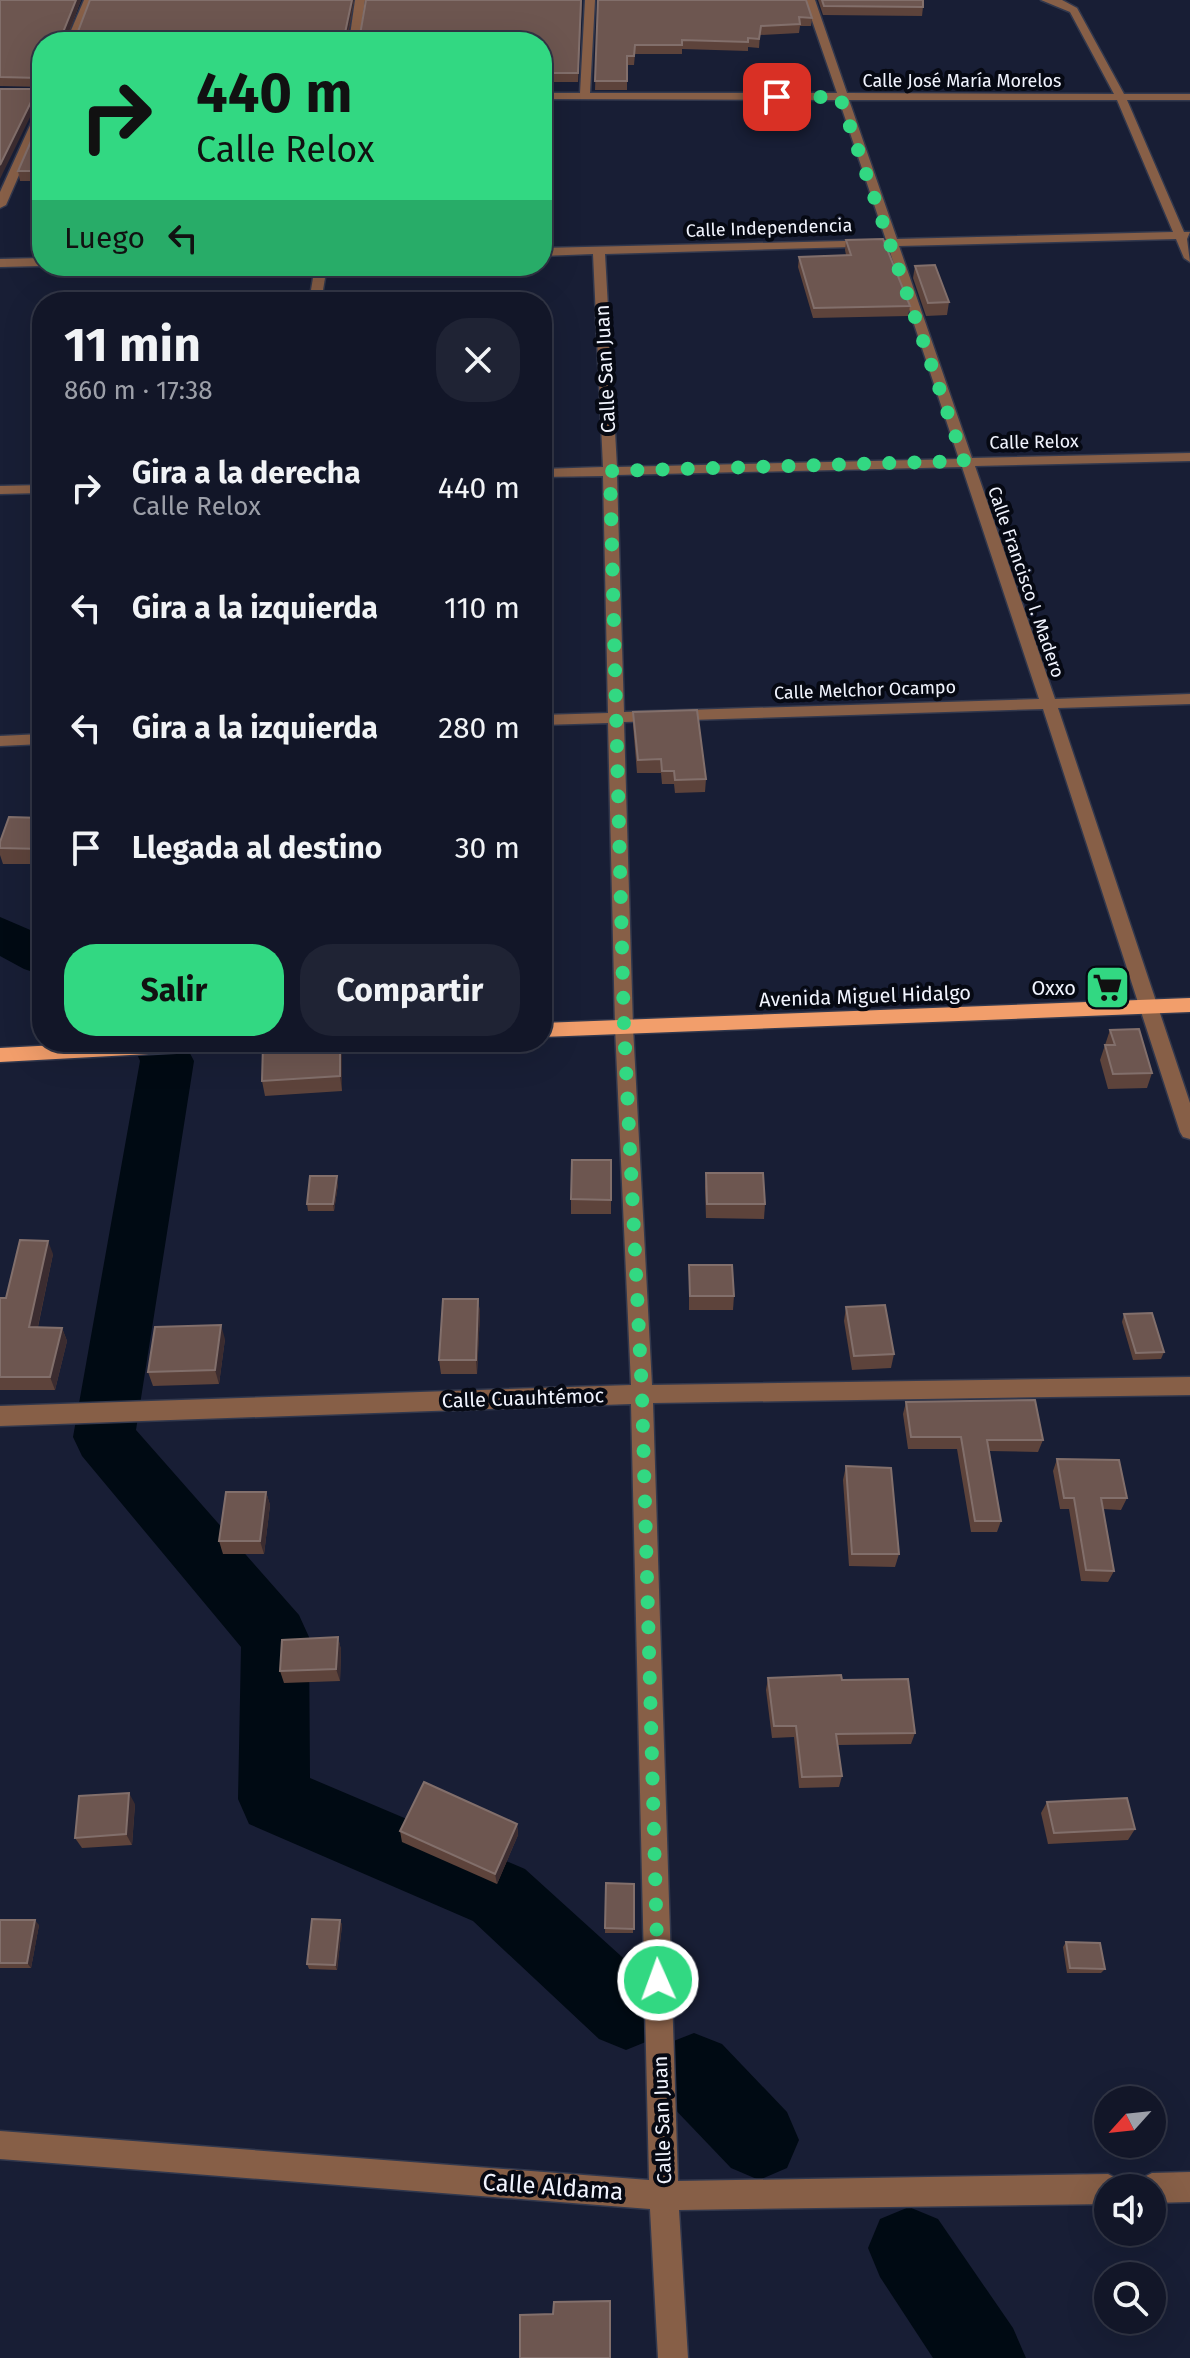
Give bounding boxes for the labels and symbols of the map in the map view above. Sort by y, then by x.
pin [743,63,811,131]
street label: Calle José María Morelos [863,70,1061,92]
street label: Calle Independencia [685,214,853,242]
street label: Calle San Juan [590,304,620,434]
street label: Calle Relox [989,430,1079,454]
street label: Calle Francisco I. Madero [983,484,1069,680]
street label: Calle Melchor Ocampo [774,676,956,704]
supermarket icon: Oxxo [1083,964,1131,1012]
place label: Oxxo [1031,976,1076,1000]
street label: Avenida Miguel Hidalgo [759,980,971,1012]
street label: Calle Cuauhtémoc [441,1383,605,1413]
position arrow [616,1938,700,2022]
street label: Calle San Juan [648,2055,676,2185]
north arrow [1094,2086,1166,2158]
street label: Calle Aldama [482,2168,624,2206]

